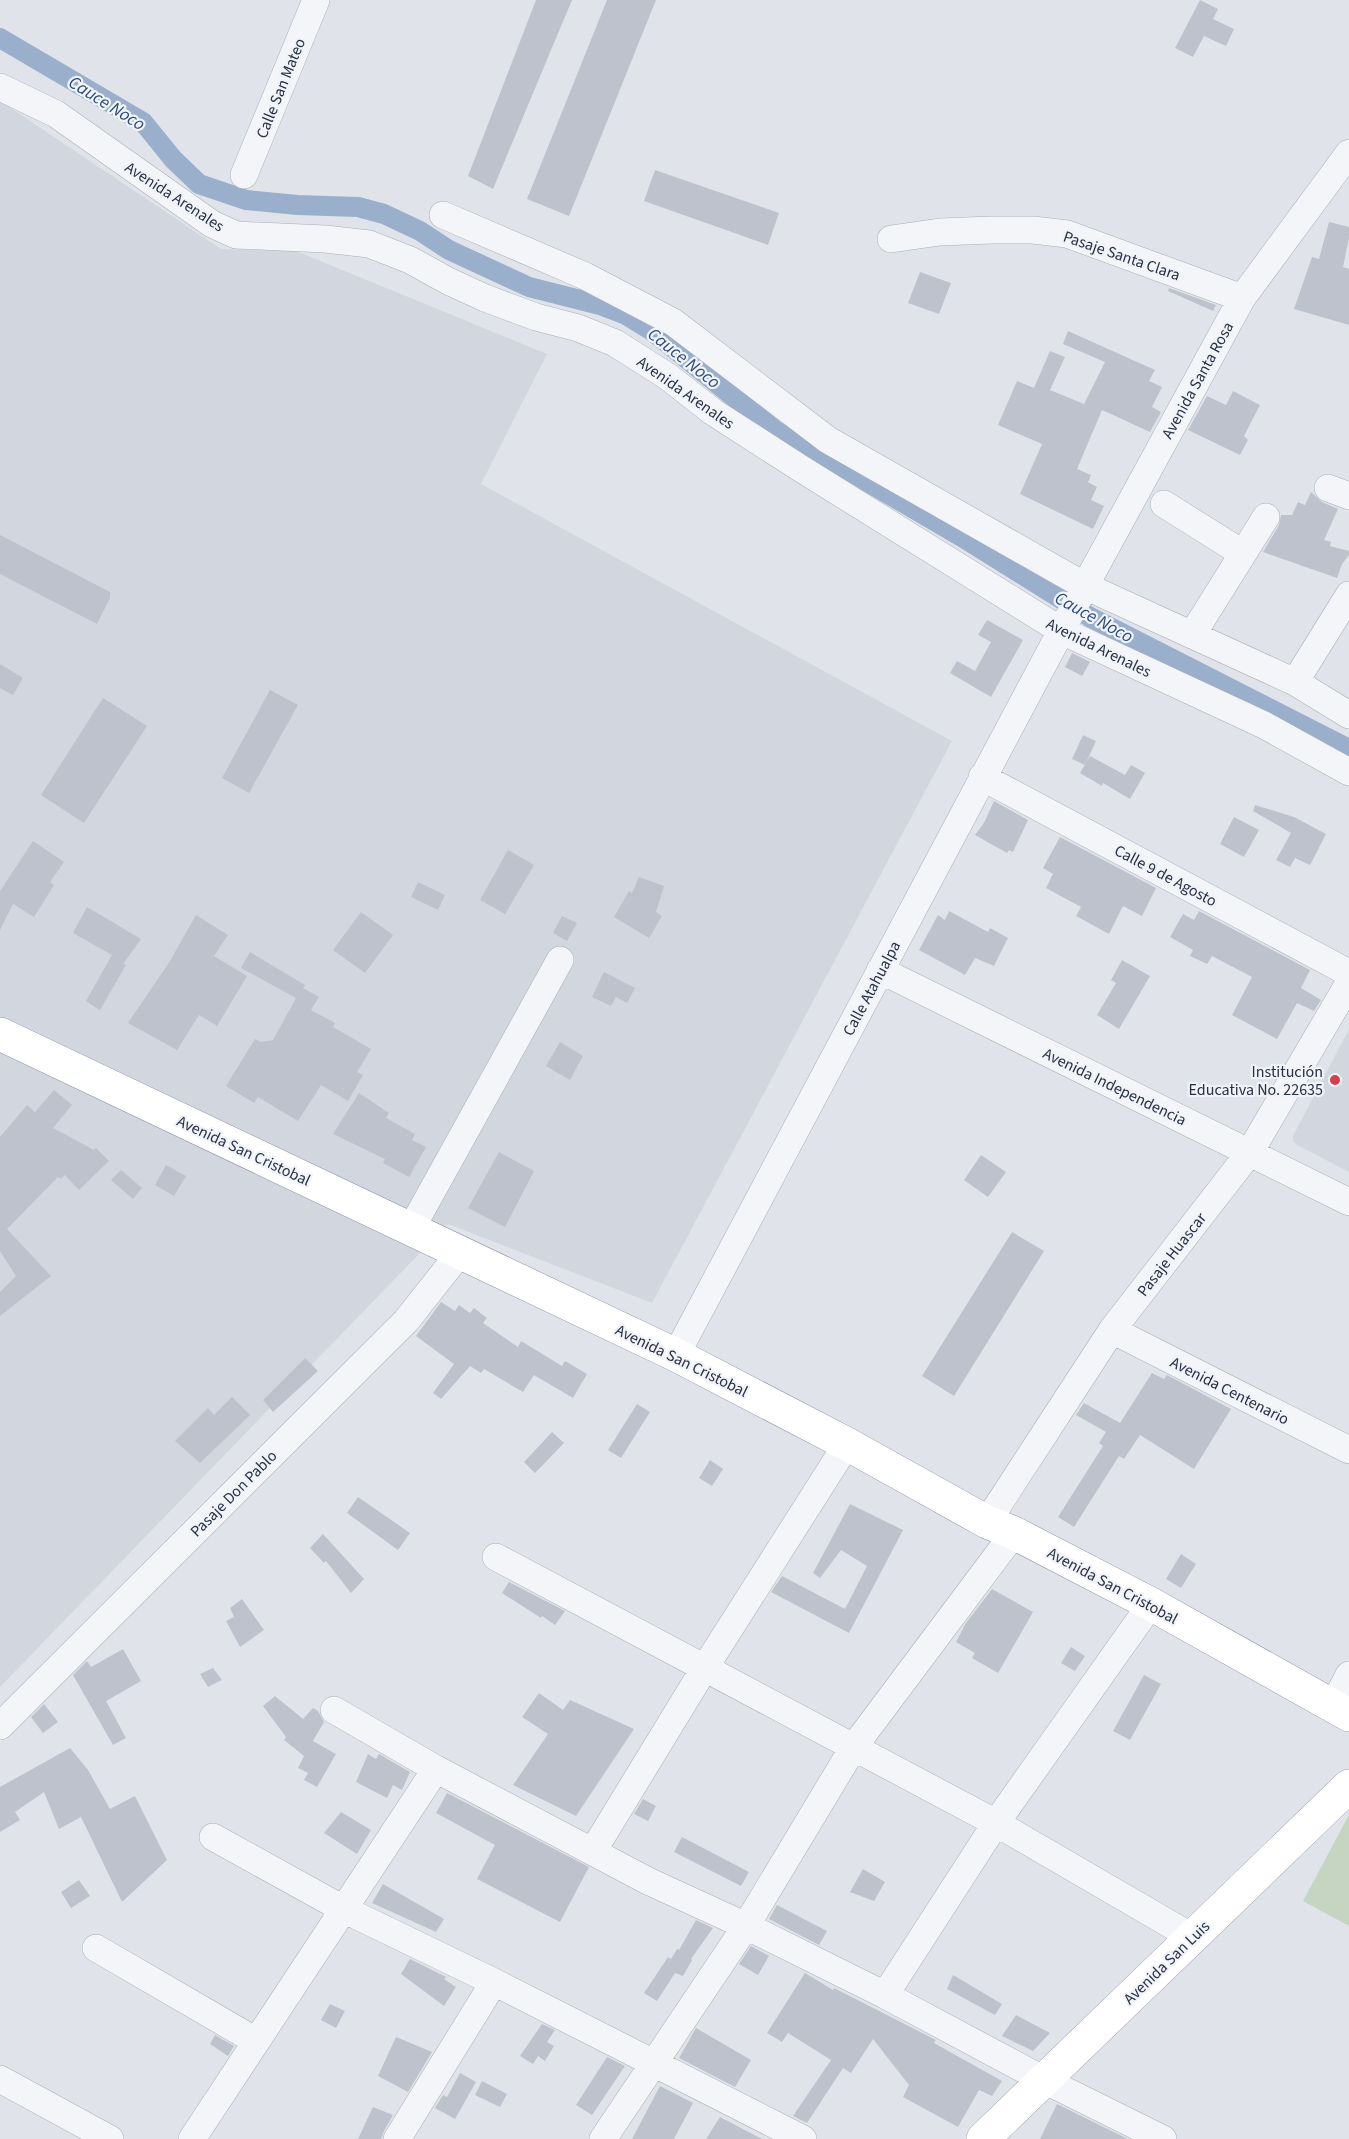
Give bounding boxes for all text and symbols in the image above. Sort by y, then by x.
street label: Calle San Mateo [251,35,311,142]
water label: Cauce Noco [64,70,150,137]
street label: Avenida Arenales [121,156,229,237]
street label: Pasaje Santa Clara [1060,226,1183,286]
street label: Avenida Santa Rosa [1157,318,1239,443]
water label: Cauce Noco [642,322,725,395]
street label: Avenida Arenales [632,351,739,435]
water label: Cauce Noco [1050,586,1137,649]
street label: Avenida Arenales [1042,613,1155,683]
street label: Calle 9 de Agosto [1110,840,1221,912]
street label: Calle Atahualpa [838,937,906,1040]
street label: Avenida Independencia [1039,1043,1190,1131]
place label: Institución Educativa No. 22635 [1189,1061,1323,1101]
marker: Institución Educativa No. 22635 [1328,1073,1342,1087]
street label: Avenida San Cristobal [173,1110,314,1192]
street label: Pasaje Huascar [1132,1208,1212,1301]
street label: Avenida San Cristobal [612,1319,752,1403]
street label: Avenida Centenario [1166,1351,1293,1430]
street label: Pasaje Don Pablo [185,1445,282,1542]
street label: Avenida San Cristobal [1043,1542,1182,1630]
street label: Avenida San Luis [1119,1916,1215,2010]

